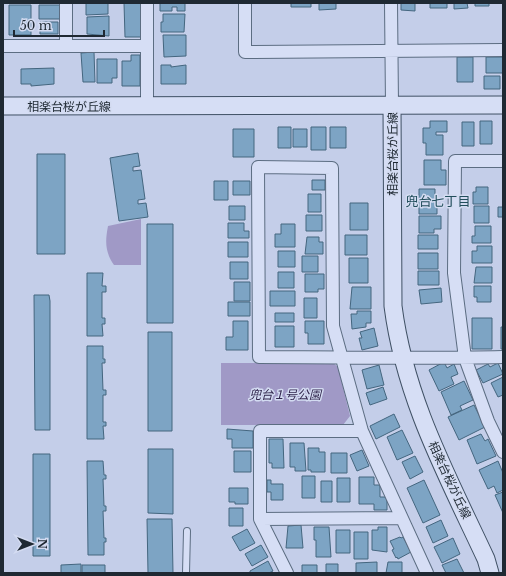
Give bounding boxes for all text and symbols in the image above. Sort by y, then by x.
scale bar [14,12,104,38]
text: 50 m [20,18,52,33]
street label: 相楽台桜が丘線 [27,99,111,114]
street label: 相楽台桜が丘線 [385,112,400,196]
district label: 兜台七丁目 [405,193,471,210]
park label: 兜台１号公園 [249,387,323,402]
street label: 相楽台桜が丘線 [425,439,475,521]
north arrow [12,524,52,564]
text: N [35,539,49,550]

